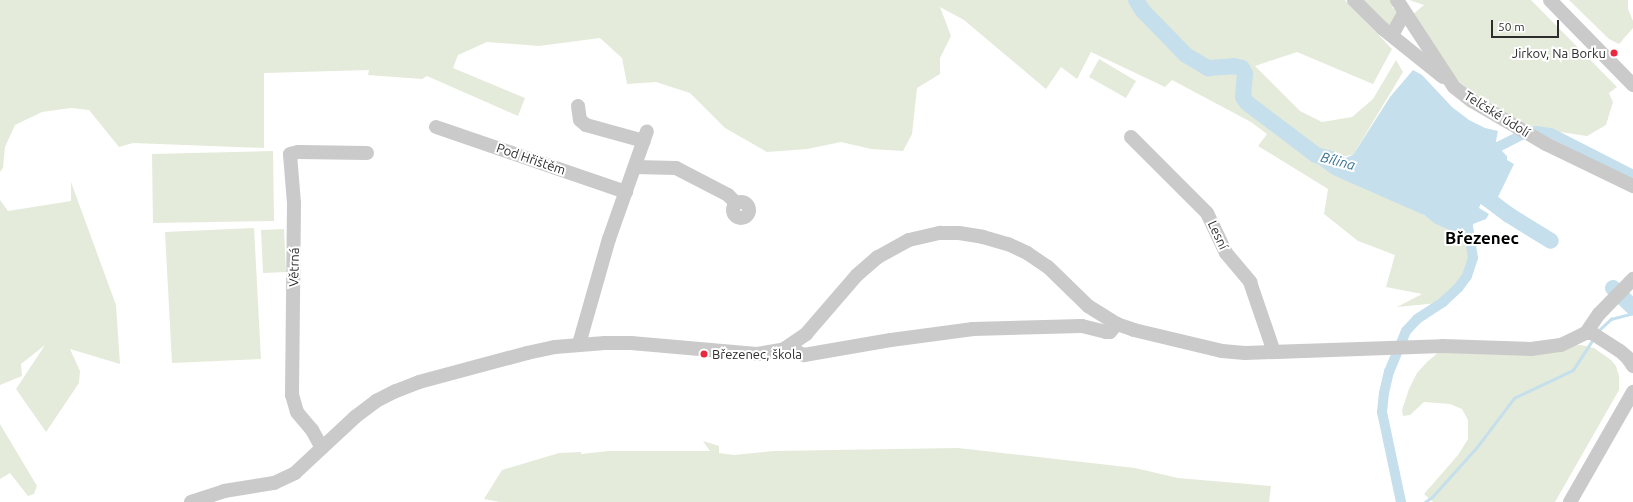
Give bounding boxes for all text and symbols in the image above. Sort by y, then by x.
scale bar [1493,12,1561,38]
text: 50 m [1498,20,1525,33]
place label: Jirkov, Na Borku [1512,45,1606,61]
marker: Jirkov, Na Borku [1609,48,1619,58]
street label: Telčské údolí [1461,88,1533,140]
street label: Pod Hřištěm [494,140,568,178]
water label: Bílina [1319,148,1357,174]
street label: Lesní [1205,218,1231,252]
district label: Březenec [1445,228,1519,248]
street label: Větrná [286,247,302,287]
place label: Březenec, škola [712,346,802,362]
marker: Březenec, škola [699,349,709,359]

